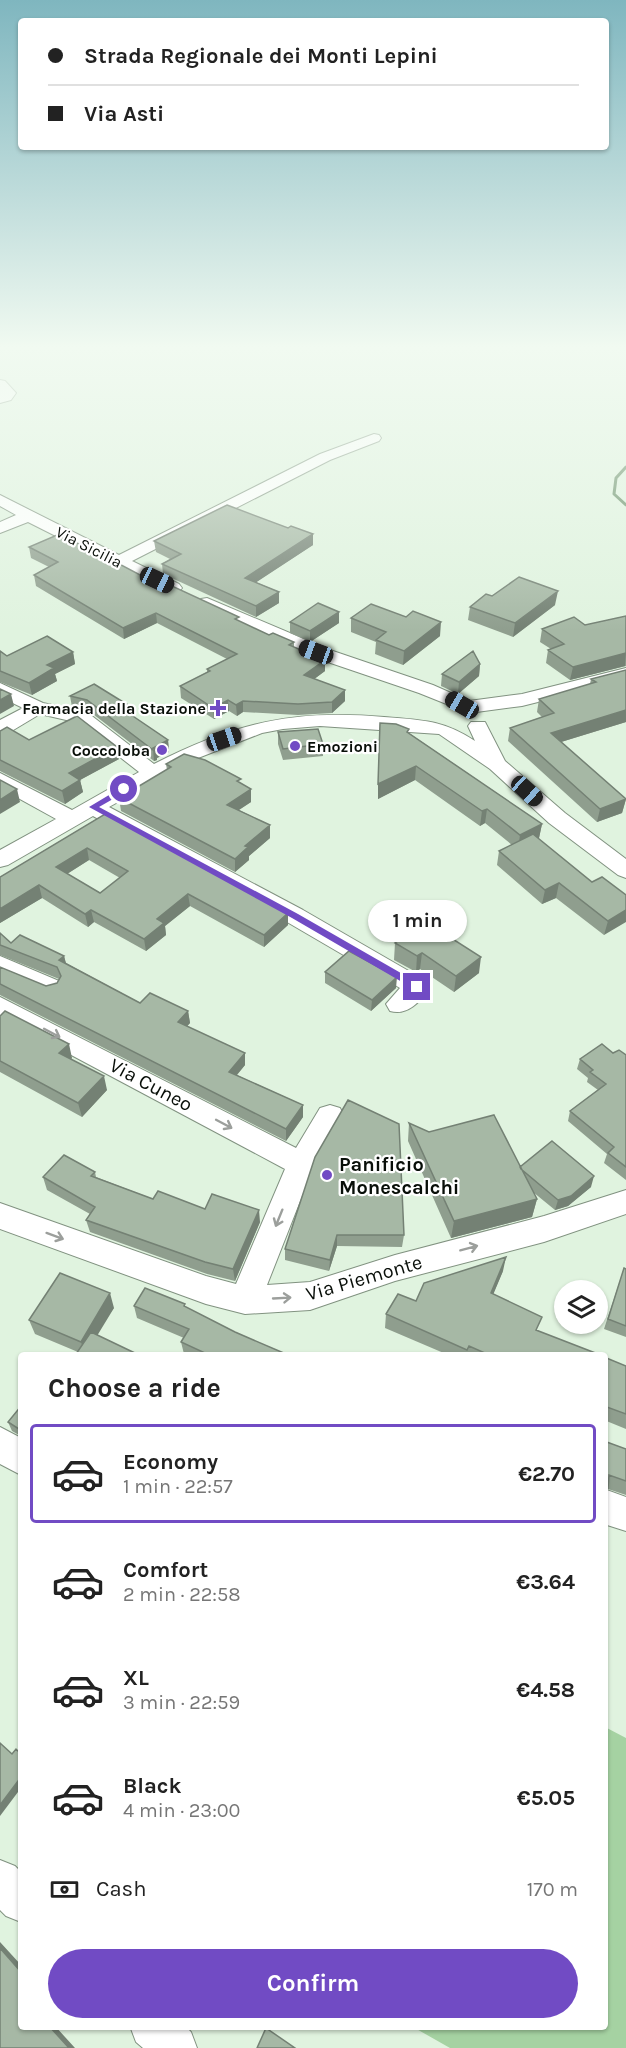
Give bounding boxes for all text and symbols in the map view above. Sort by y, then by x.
text: Strada Regionale dei Monti Lepini [84,43,438,69]
text: Via Asti [84,101,164,127]
street label: Via Sicilia [53,522,125,572]
car [137,564,177,596]
car [296,637,336,667]
car [442,688,482,722]
place label: Farmacia della Stazione [22,699,206,718]
marker: Farmacia della Stazione [211,701,225,715]
car [204,725,244,753]
place label: Emozioni [307,737,378,756]
marker: Emozioni [288,739,302,753]
place label: Coccoloba [72,741,150,760]
marker: Coccoloba [155,743,169,757]
car [508,772,546,810]
route start [110,775,137,802]
callout: 1 min [368,900,466,942]
text: 1 min [392,909,443,932]
route end [403,973,430,1000]
one-way arrow [42,1028,60,1039]
street label: Via Cuneo [106,1054,196,1116]
one-way arrow [215,1118,233,1130]
place label: Panificio Monescalchi [339,1153,459,1199]
marker: Panificio Monescalchi [320,1168,334,1182]
one-way arrow [273,1208,284,1227]
one-way arrow [45,1231,64,1242]
one-way arrow [459,1242,478,1254]
street label: Via Piemonte [303,1250,425,1306]
map controls [554,1280,608,1334]
button: layers [554,1280,608,1334]
one-way arrow [271,1292,291,1303]
text: Choose a ride [48,1372,221,1404]
icon: car [51,1447,105,1501]
text: Economy [123,1449,218,1475]
text: €2.70 [518,1461,575,1487]
text: 1 min · 22:57 [123,1475,233,1498]
icon: car [51,1555,105,1609]
text: Comfort [123,1557,208,1583]
text: €3.64 [516,1569,575,1595]
text: 2 min · 22:58 [123,1583,241,1606]
icon: car [51,1663,105,1717]
text: XL [123,1665,149,1691]
text: €4.58 [516,1677,575,1703]
text: 3 min · 22:59 [123,1691,240,1714]
icon: car [51,1771,105,1825]
text: Black [123,1773,182,1799]
text: €5.05 [517,1785,575,1811]
text: 4 min · 23:00 [123,1799,240,1822]
icon: cash [48,1873,81,1906]
text: Cash [96,1876,146,1902]
text: 170 m [527,1878,578,1901]
button: Confirm [48,1949,578,2018]

